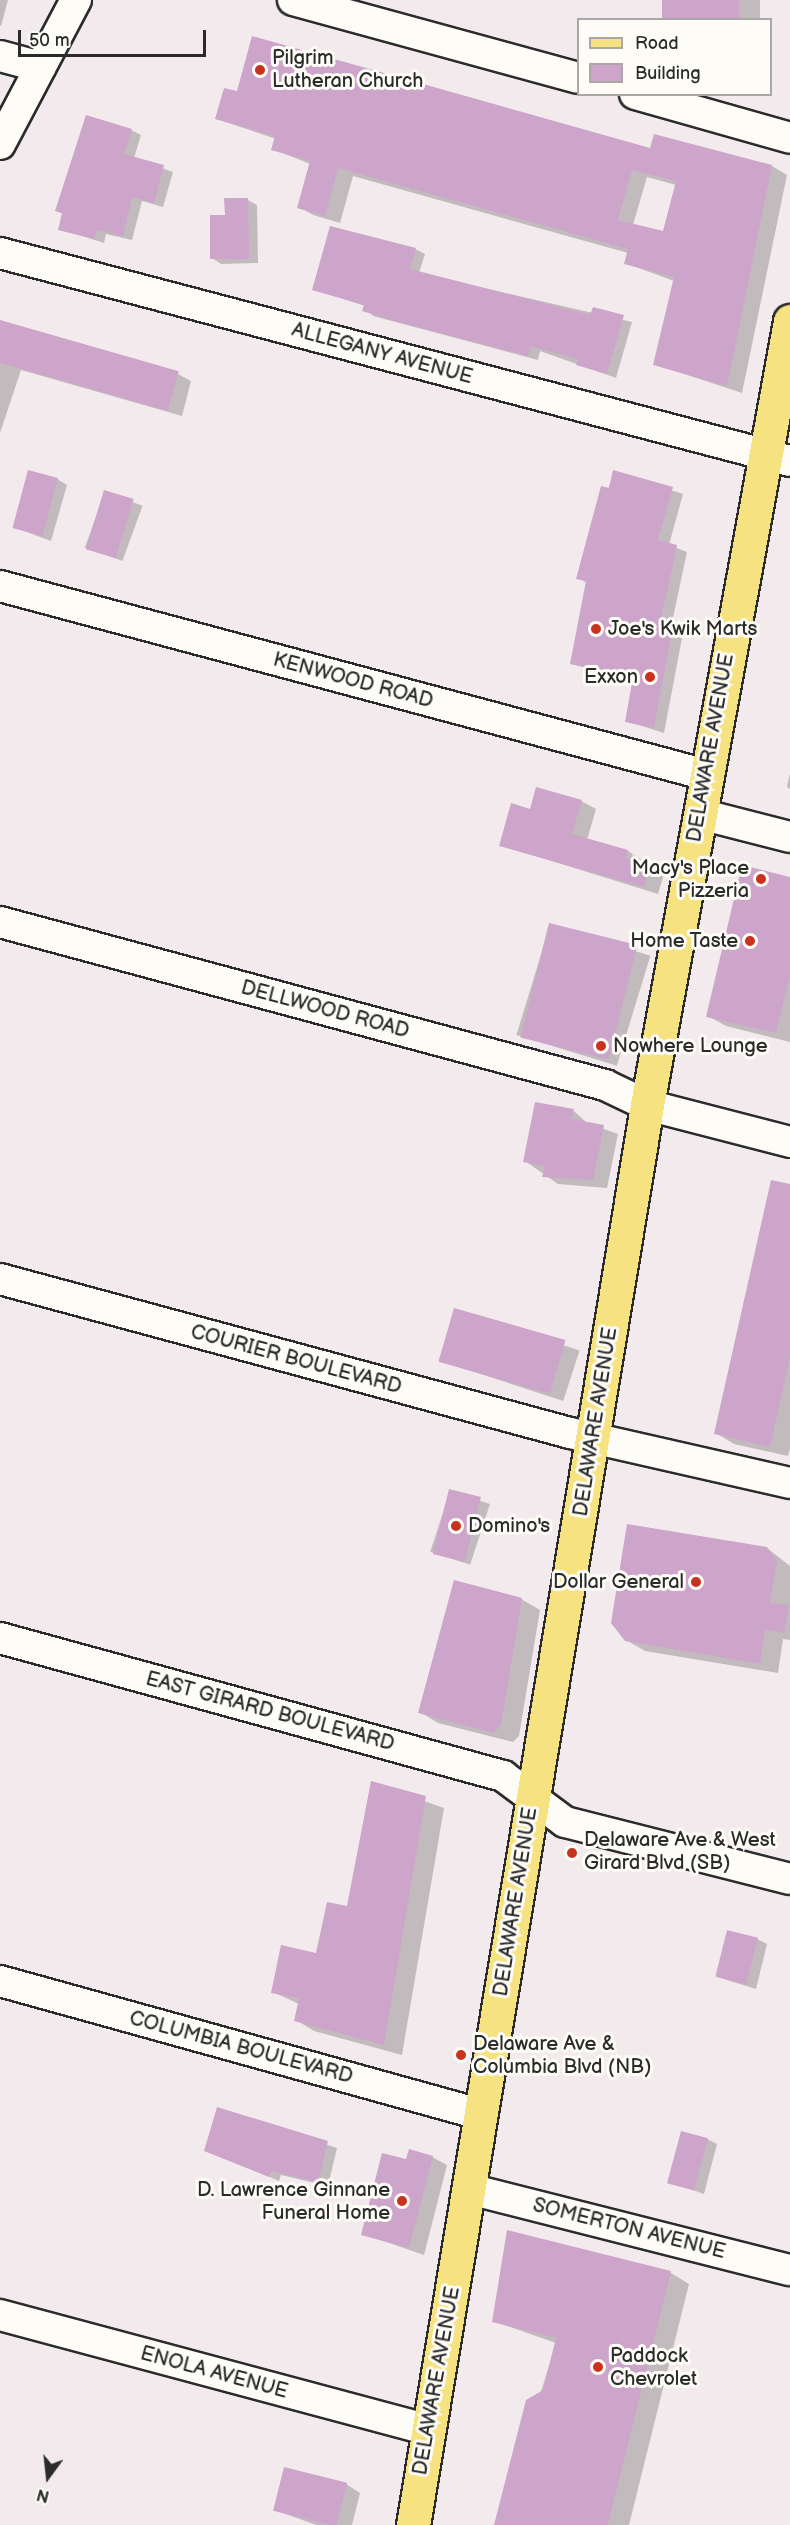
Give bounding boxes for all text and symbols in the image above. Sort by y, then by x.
scale bar [21,18,208,56]
legend [577,18,772,96]
text: 50 m [29,30,70,51]
text: Road [635,33,679,54]
place label: Pilgrim Lutheran Church [272,46,423,93]
marker: Pilgrim Lutheran Church [253,63,267,77]
text: Building [635,63,701,84]
street label: ALLEGANY AVENUE [289,318,475,390]
place label: Joe's Kwik Marts [608,617,757,641]
marker: Joe's Kwik Marts [589,622,603,636]
street label: KENWOOD ROAD [270,648,436,714]
street label: DELAWARE AVENUE [683,652,739,844]
place label: Exxon [584,665,638,689]
marker: Exxon [643,670,657,684]
place label: Macy's Place Pizzeria [632,856,749,903]
marker: Macy's Place Pizzeria [754,872,768,886]
place label: Home Taste [630,929,738,953]
marker: Home Taste [743,934,757,948]
street label: DELLWOOD ROAD [238,976,412,1044]
place label: Nowhere Lounge [613,1034,768,1058]
marker: Nowhere Lounge [594,1039,608,1053]
street label: COURIER BOULEVARD [188,1320,404,1400]
street label: DELAWARE AVENUE [569,1326,623,1518]
place label: Domino's [468,1514,550,1538]
marker: Domino's [449,1519,463,1533]
place label: Dollar General [553,1570,684,1594]
marker: Dollar General [689,1575,703,1589]
street label: EAST GIRARD BOULEVARD [143,1667,397,1757]
street label: DELAWARE AVENUE [489,1806,543,1998]
place label: Delaware Ave & West Girard Blvd (SB) [584,1829,776,1876]
marker: Delaware Ave & West Girard Blvd (SB) [565,1846,579,1860]
street label: COLUMBIA BOULEVARD [127,2007,355,2089]
place label: Delaware Ave & Columbia Blvd (NB) [473,2032,651,2079]
marker: Delaware Ave & Columbia Blvd (NB) [454,2048,468,2062]
place label: D. Lawrence Ginnane Funeral Home [197,2178,390,2225]
street label: SOMERTON AVENUE [530,2193,728,2265]
marker: D. Lawrence Ginnane Funeral Home [395,2194,409,2208]
street label: DELAWARE AVENUE [409,2285,465,2477]
street label: ENOLA AVENUE [138,2342,290,2404]
place label: Paddock Chevrolet [610,2344,697,2391]
marker: Paddock Chevrolet [591,2360,605,2374]
north arrow [18,2447,78,2507]
text: N [35,2484,51,2506]

